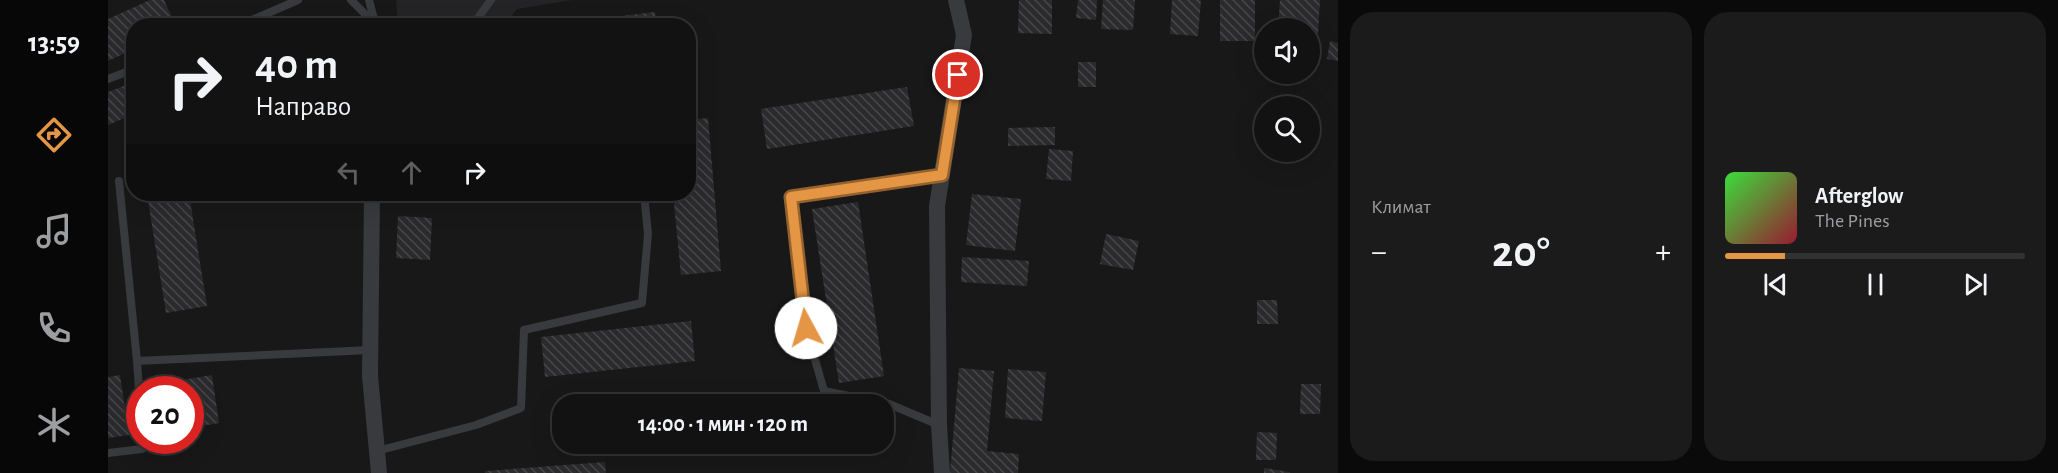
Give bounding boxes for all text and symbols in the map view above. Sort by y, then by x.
map controls [1254,18,1320,162]
button: sound [1254,18,1320,84]
text: 13:59 [28,29,80,56]
icon: right [156,42,234,120]
text: 40 m [255,44,338,86]
pin [932,49,983,100]
icon: arrive [941,58,974,91]
text: Направо [255,93,351,120]
button: search [1254,96,1320,162]
icon: directions [33,114,75,156]
icon: left [332,156,365,189]
icon: ahead [395,156,428,189]
icon: right [458,156,491,189]
text: Afterglow [1815,185,1903,207]
text: Климат [1371,197,1431,217]
icon: music [33,210,75,252]
text: The Pines [1815,211,1890,231]
text: 20° [1492,230,1550,275]
text: − [1371,236,1387,269]
text: + [1655,236,1671,269]
icon: previous [1759,268,1792,301]
icon: pause [1859,268,1892,301]
icon: next [1959,268,1992,301]
position arrow [774,296,838,360]
icon: phone [33,307,75,349]
speed limit sign: 20 [126,376,204,454]
icon: climate [33,404,75,446]
text: 14:00 · 1 мин · 120 m [638,413,808,435]

